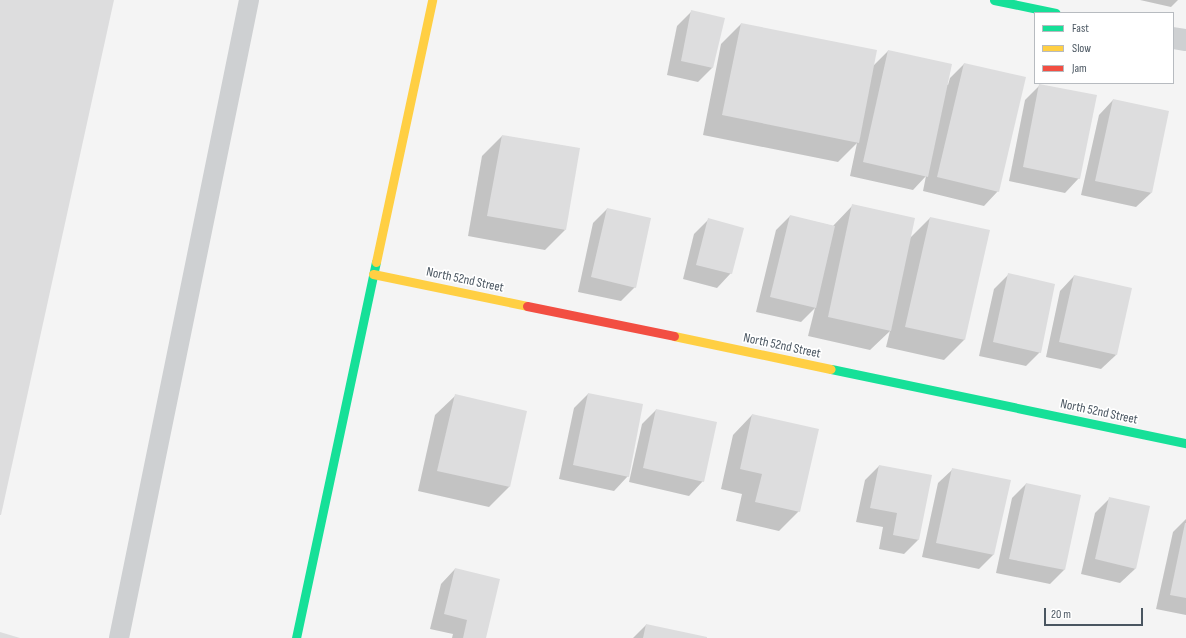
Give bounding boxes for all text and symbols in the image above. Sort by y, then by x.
legend [1034,12,1174,84]
text: Fast [1072,21,1089,36]
text: Slow [1072,41,1091,56]
text: Jam [1072,61,1087,76]
street label: North 52nd Street [425,264,505,296]
street label: North 52nd Street [742,330,822,362]
street label: North 52nd Street [1059,396,1139,428]
scale bar [1046,600,1145,626]
text: 20 m [1051,607,1071,622]

